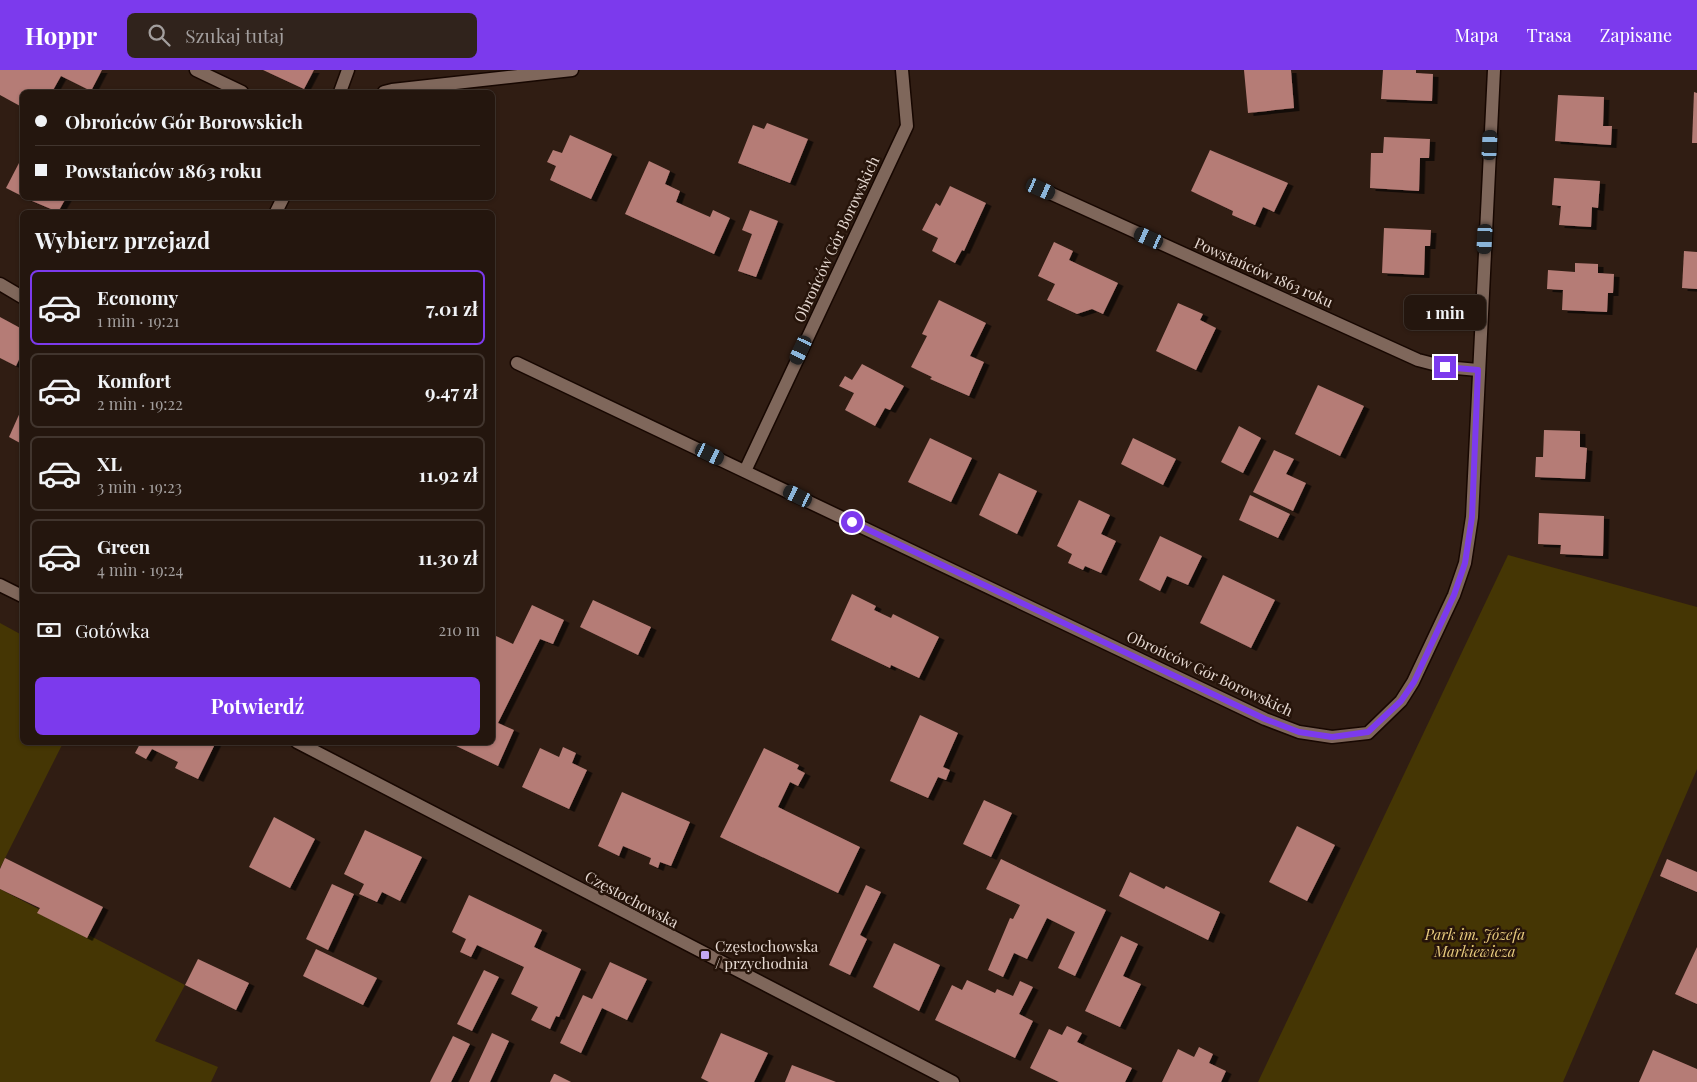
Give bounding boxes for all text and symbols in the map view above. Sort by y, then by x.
search box [127,13,477,58]
text: Hoppr [25,19,97,51]
icon: search [145,21,173,49]
text: Szukaj tutaj [185,22,284,48]
text: Mapa [1455,23,1499,47]
text: Trasa [1527,23,1572,47]
text: Zapisane [1600,23,1672,47]
text: Obrońców Gór Borowskich [65,108,303,134]
car [1481,130,1498,160]
street label: Obrońców Gór Borowskich [789,152,883,325]
text: Powstańców 1863 roku [65,157,262,183]
car [1024,176,1057,202]
car [1476,224,1493,254]
text: Wybierz przejazd [35,225,210,255]
car [1132,225,1165,251]
street label: Powstańców 1863 roku [1191,232,1337,312]
text: Economy [97,284,178,310]
icon: car [37,285,82,330]
callout: 1 min [1404,294,1486,330]
text: 7.01 zł [426,295,478,321]
text: 1 min [1425,302,1465,323]
text: 1 min · 19:21 [97,310,179,331]
car [787,333,814,367]
route end [1434,356,1456,378]
text: Komfort [97,367,171,393]
icon: car [37,368,82,413]
text: 9.47 zł [425,378,478,404]
text: 2 min · 19:22 [97,393,183,414]
car [693,441,726,467]
text: XL [97,450,122,476]
icon: car [37,451,82,496]
text: 11.92 zł [419,461,478,487]
text: 3 min · 19:23 [97,476,182,497]
car [781,483,814,509]
route start [841,511,863,533]
text: Green [97,533,150,559]
icon: car [37,534,82,579]
text: 11.30 zł [418,544,478,570]
text: 4 min · 19:24 [97,559,183,580]
icon: cash [35,616,63,644]
text: Gotówka [75,617,150,643]
text: 210 m [439,619,480,640]
street label: Obrońców Gór Borowskich [1124,626,1297,720]
button: Potwierdź [35,677,480,735]
street label: Częstochowska [582,866,683,932]
park label: Park im. Józefa Markiewicza [1424,924,1525,961]
place label: Częstochowska / przychodnia [715,936,819,973]
marker: Częstochowska / przychodnia [699,949,711,961]

